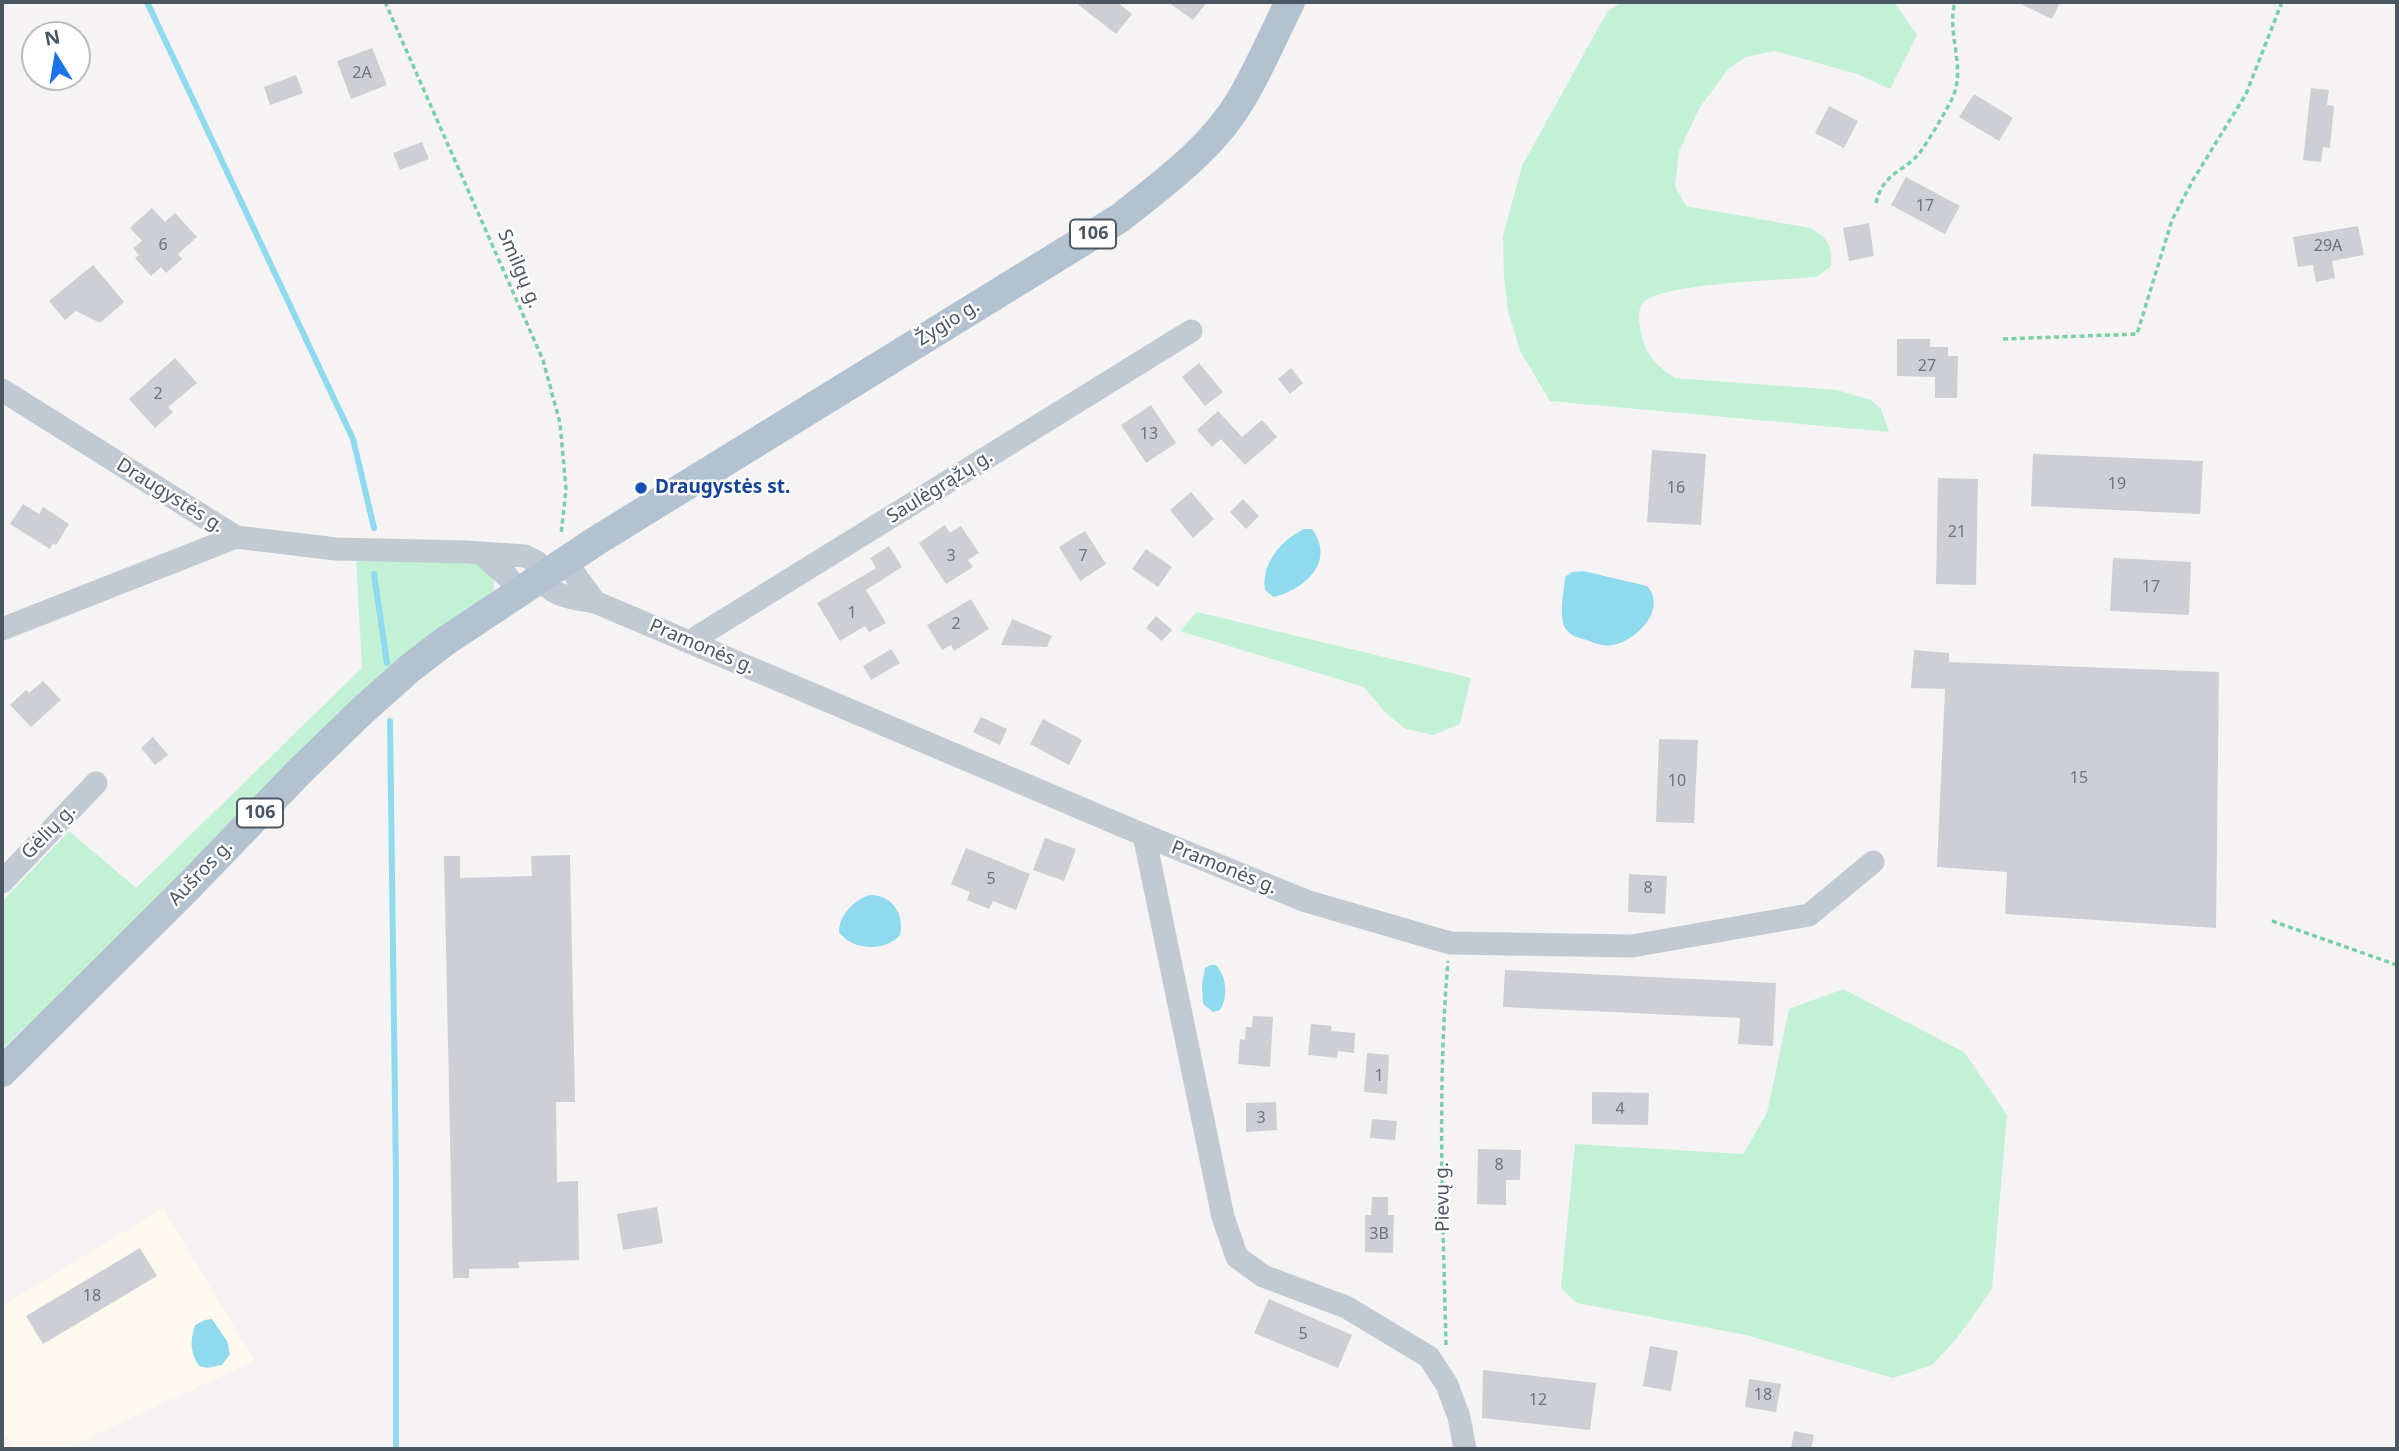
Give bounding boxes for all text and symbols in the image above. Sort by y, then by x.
north arrow [21,21,91,91]
text: N [42,23,62,52]
house number: 2A [352,63,372,83]
house number: 17 [1916,196,1934,216]
road number: 106 [1070,220,1116,248]
street label: Smilgų g. [492,226,546,312]
house number: 6 [158,235,168,255]
house number: 29A [2314,236,2342,256]
street label: Žygio g. [912,295,984,351]
house number: 27 [1918,356,1936,376]
house number: 2 [153,384,163,404]
house number: 13 [1140,424,1158,444]
street label: Saulėgrąžų g. [883,445,997,529]
street label: Draugystės g. [112,454,228,538]
house number: 19 [2108,474,2126,494]
place label: Draugystės st. [655,477,790,499]
house number: 16 [1667,478,1685,498]
marker: Draugystės st. [633,480,649,496]
house number: 21 [1948,522,1966,542]
house number: 3 [946,546,956,566]
house number: 7 [1078,546,1088,566]
house number: 17 [2142,577,2160,597]
house number: 1 [847,603,857,623]
house number: 2 [951,614,961,634]
street label: Pramonės g. [646,615,758,679]
house number: 15 [2070,768,2088,788]
house number: 10 [1668,771,1686,791]
road number: 106 [237,798,283,828]
street label: Gėlių g. [17,800,81,864]
street label: Aušros g. [164,835,238,911]
street label: Pramonės g. [1168,836,1280,900]
house number: 5 [986,869,996,889]
house number: 8 [1643,878,1653,898]
house number: 1 [1374,1066,1384,1086]
house number: 4 [1615,1099,1625,1119]
house number: 3 [1256,1108,1266,1128]
house number: 8 [1494,1155,1504,1175]
street label: Pievų g. [1431,1162,1455,1232]
house number: 3B [1369,1224,1389,1244]
house number: 18 [83,1286,101,1306]
house number: 5 [1298,1324,1308,1344]
house number: 18 [1754,1385,1772,1405]
house number: 12 [1529,1390,1547,1410]

